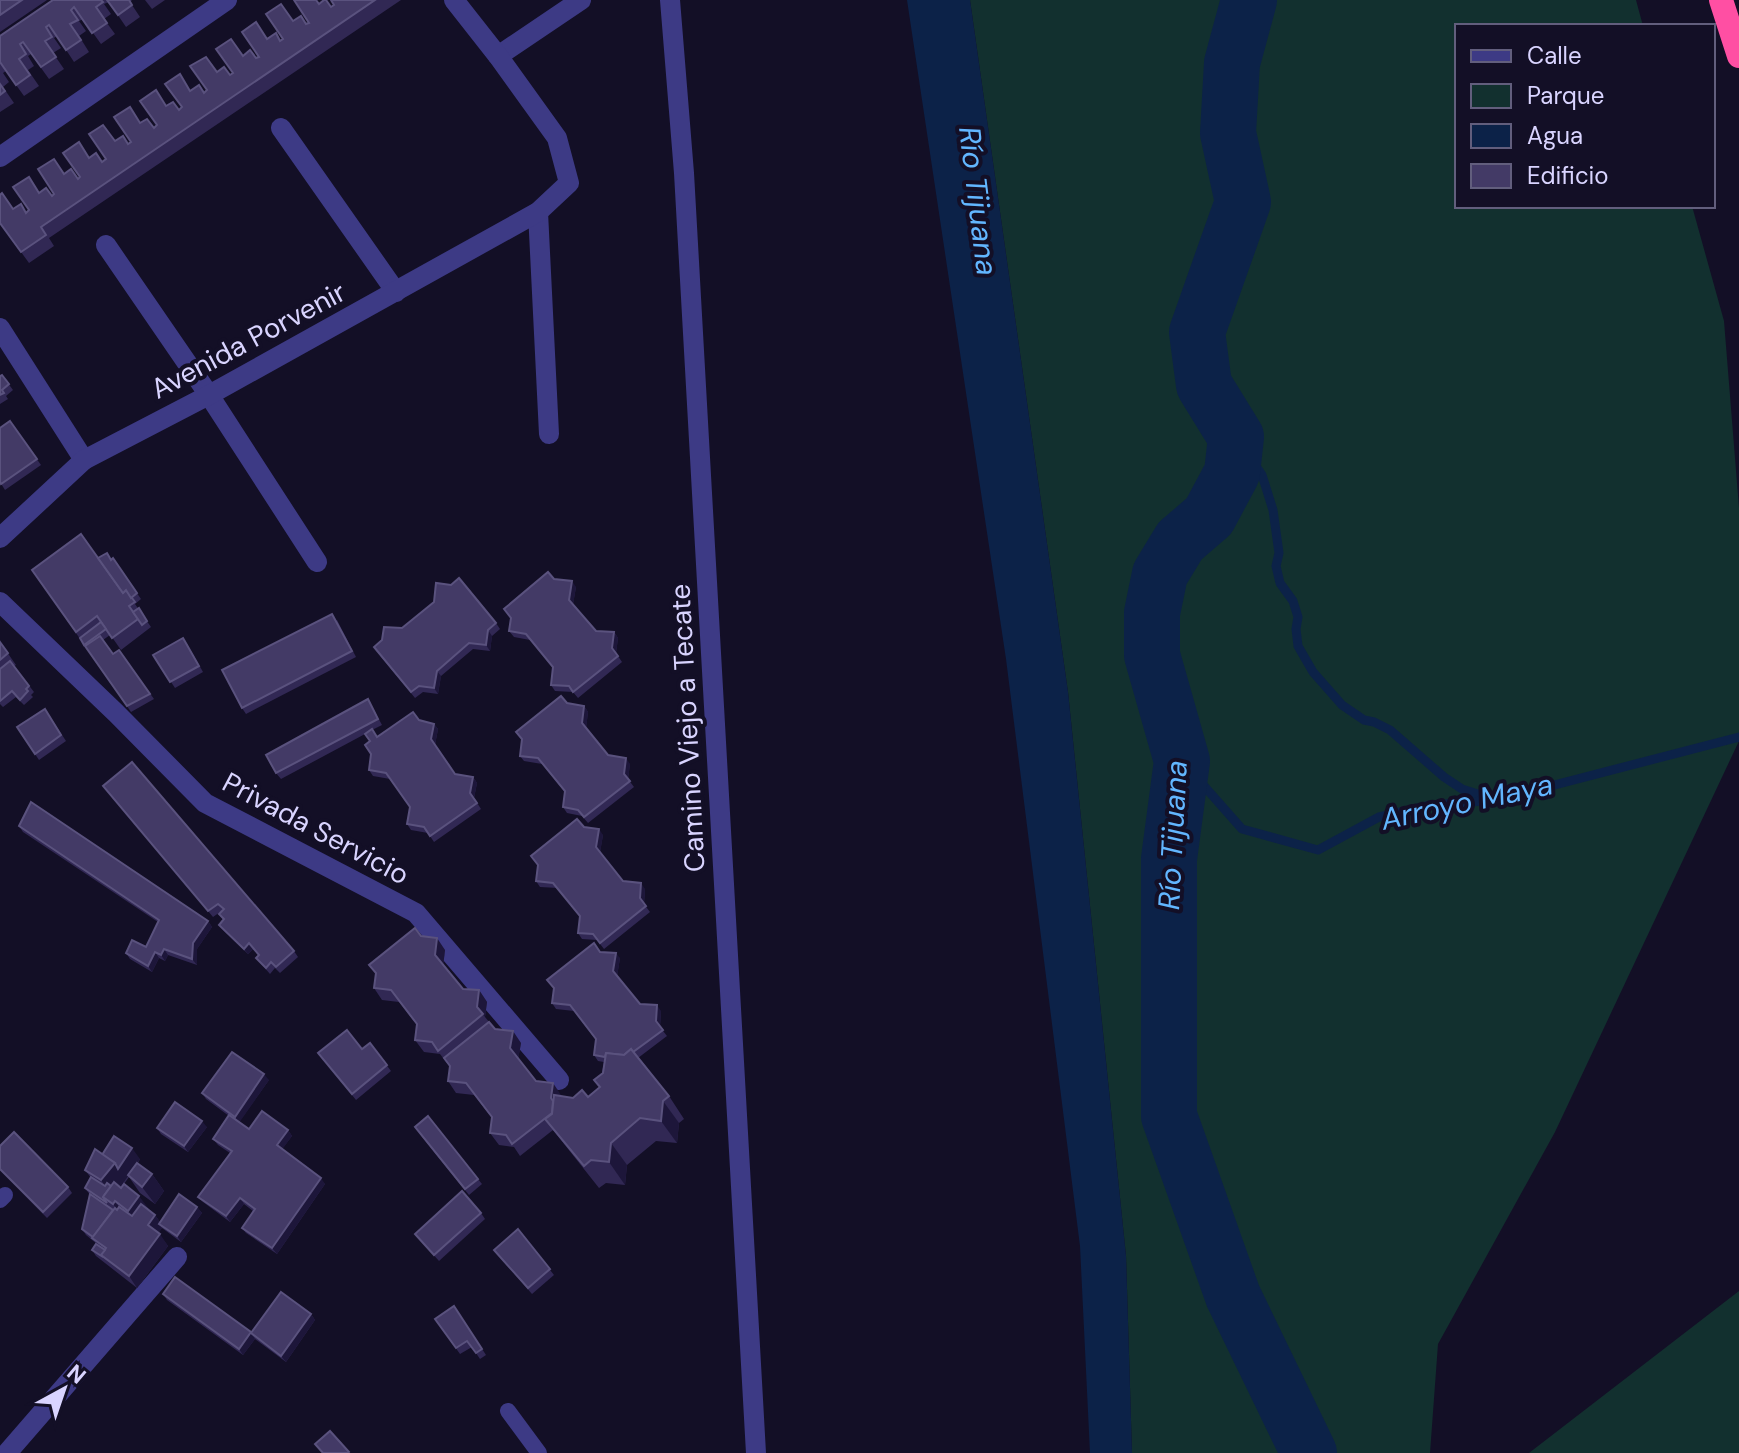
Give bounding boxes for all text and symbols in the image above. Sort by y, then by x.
legend [1455,24,1715,208]
text: Calle [1527,40,1582,71]
text: Parque [1527,80,1604,111]
text: Agua [1527,120,1583,151]
water label: Río Tijuana [950,124,1007,278]
text: Edificio [1527,160,1609,191]
street label: Avenida Porvenir [144,273,352,407]
street label: Camino Viejo a Tecate [661,583,714,873]
water label: Río Tijuana [1149,759,1196,911]
street label: Privada Servicio [216,764,415,893]
water label: Arroyo Maya [1376,764,1557,839]
north arrow [24,1349,104,1429]
text: N [61,1358,92,1390]

